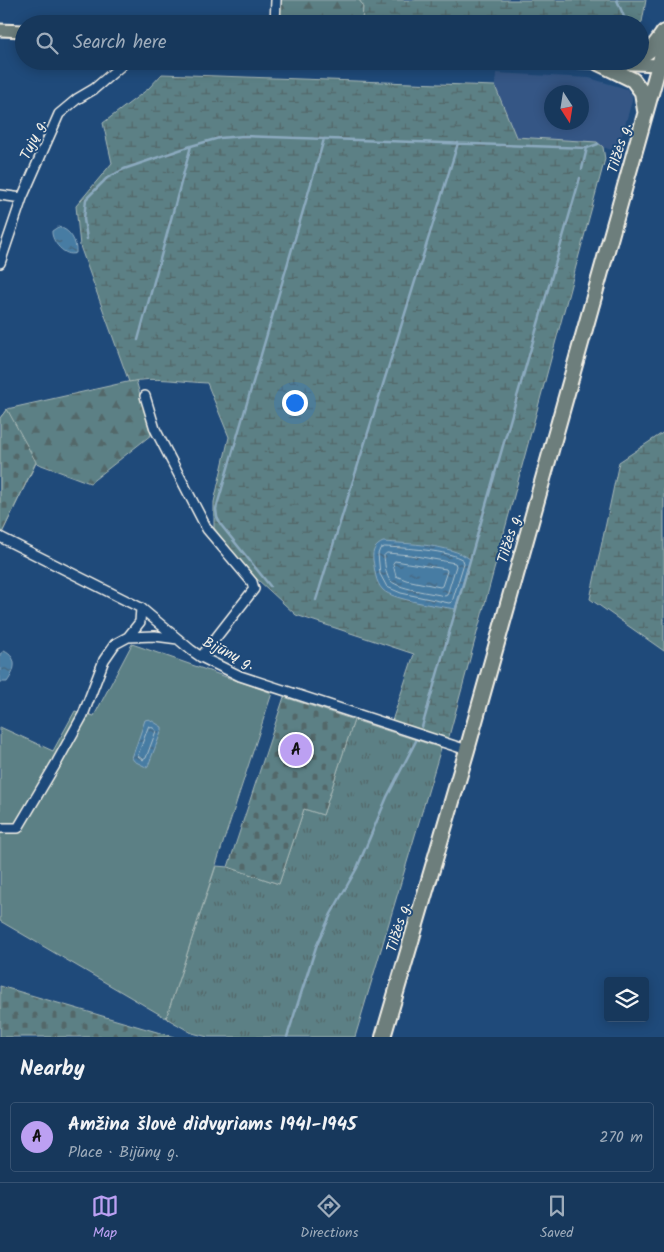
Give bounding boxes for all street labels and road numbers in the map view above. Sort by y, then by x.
street label: Tujų g. [14,115,54,164]
street label: Tilžės g. [601,120,639,176]
street label: Tilžės g. [491,510,529,566]
street label: Bijūnų g. [198,631,259,677]
street label: Tilžės g. [380,899,418,955]

